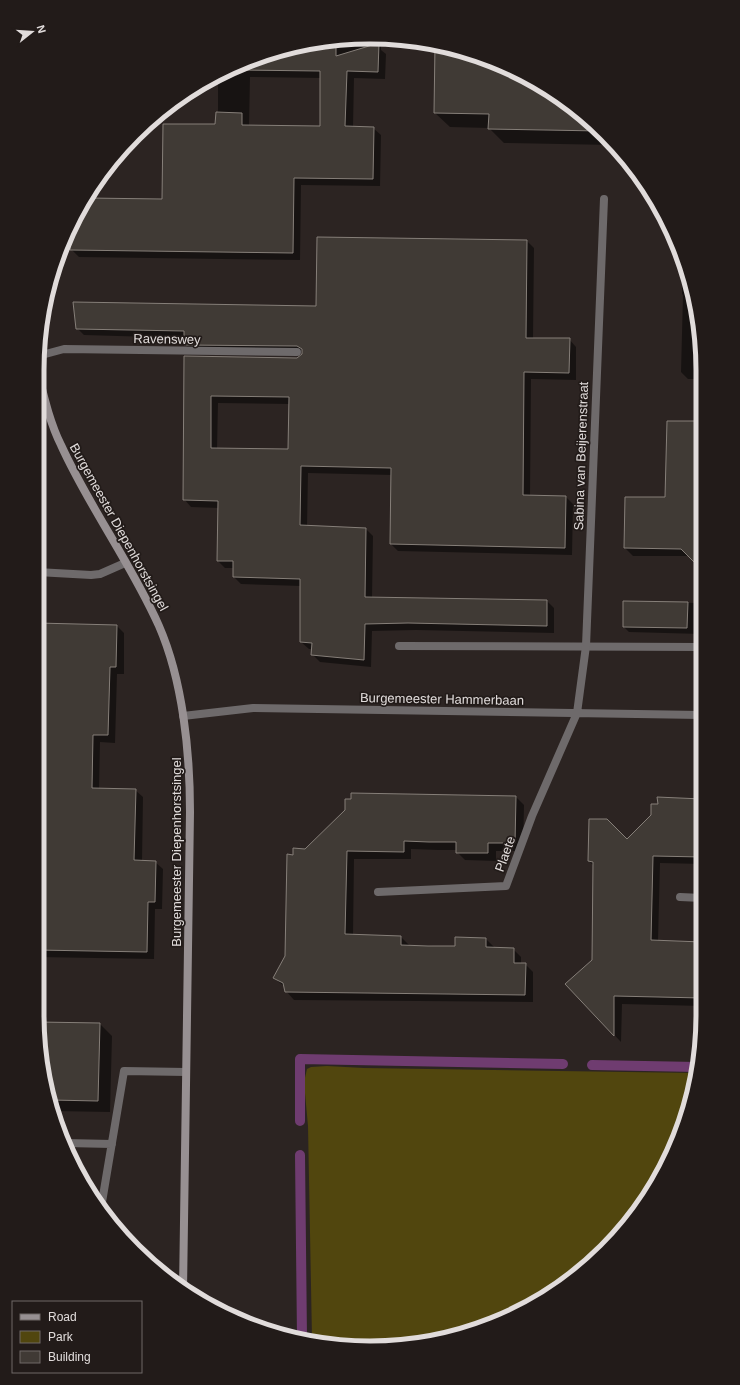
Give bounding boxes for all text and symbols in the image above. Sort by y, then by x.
north arrow [12,12,52,52]
text: N [35,24,48,35]
street label: Ravenswey [133,331,201,347]
street label: Sabina van Beijerenstraat [571,381,591,531]
street label: Burgemeester Diepenhorstsingel [67,441,172,614]
street label: Burgemeester Hammerbaan [360,690,524,708]
street label: Burgemeester Diepenhorstsingel [169,757,184,947]
street label: Plaete [492,834,518,874]
legend [12,1301,142,1373]
text: Road [48,1310,77,1324]
text: Park [48,1330,74,1344]
text: Building [48,1350,91,1364]

